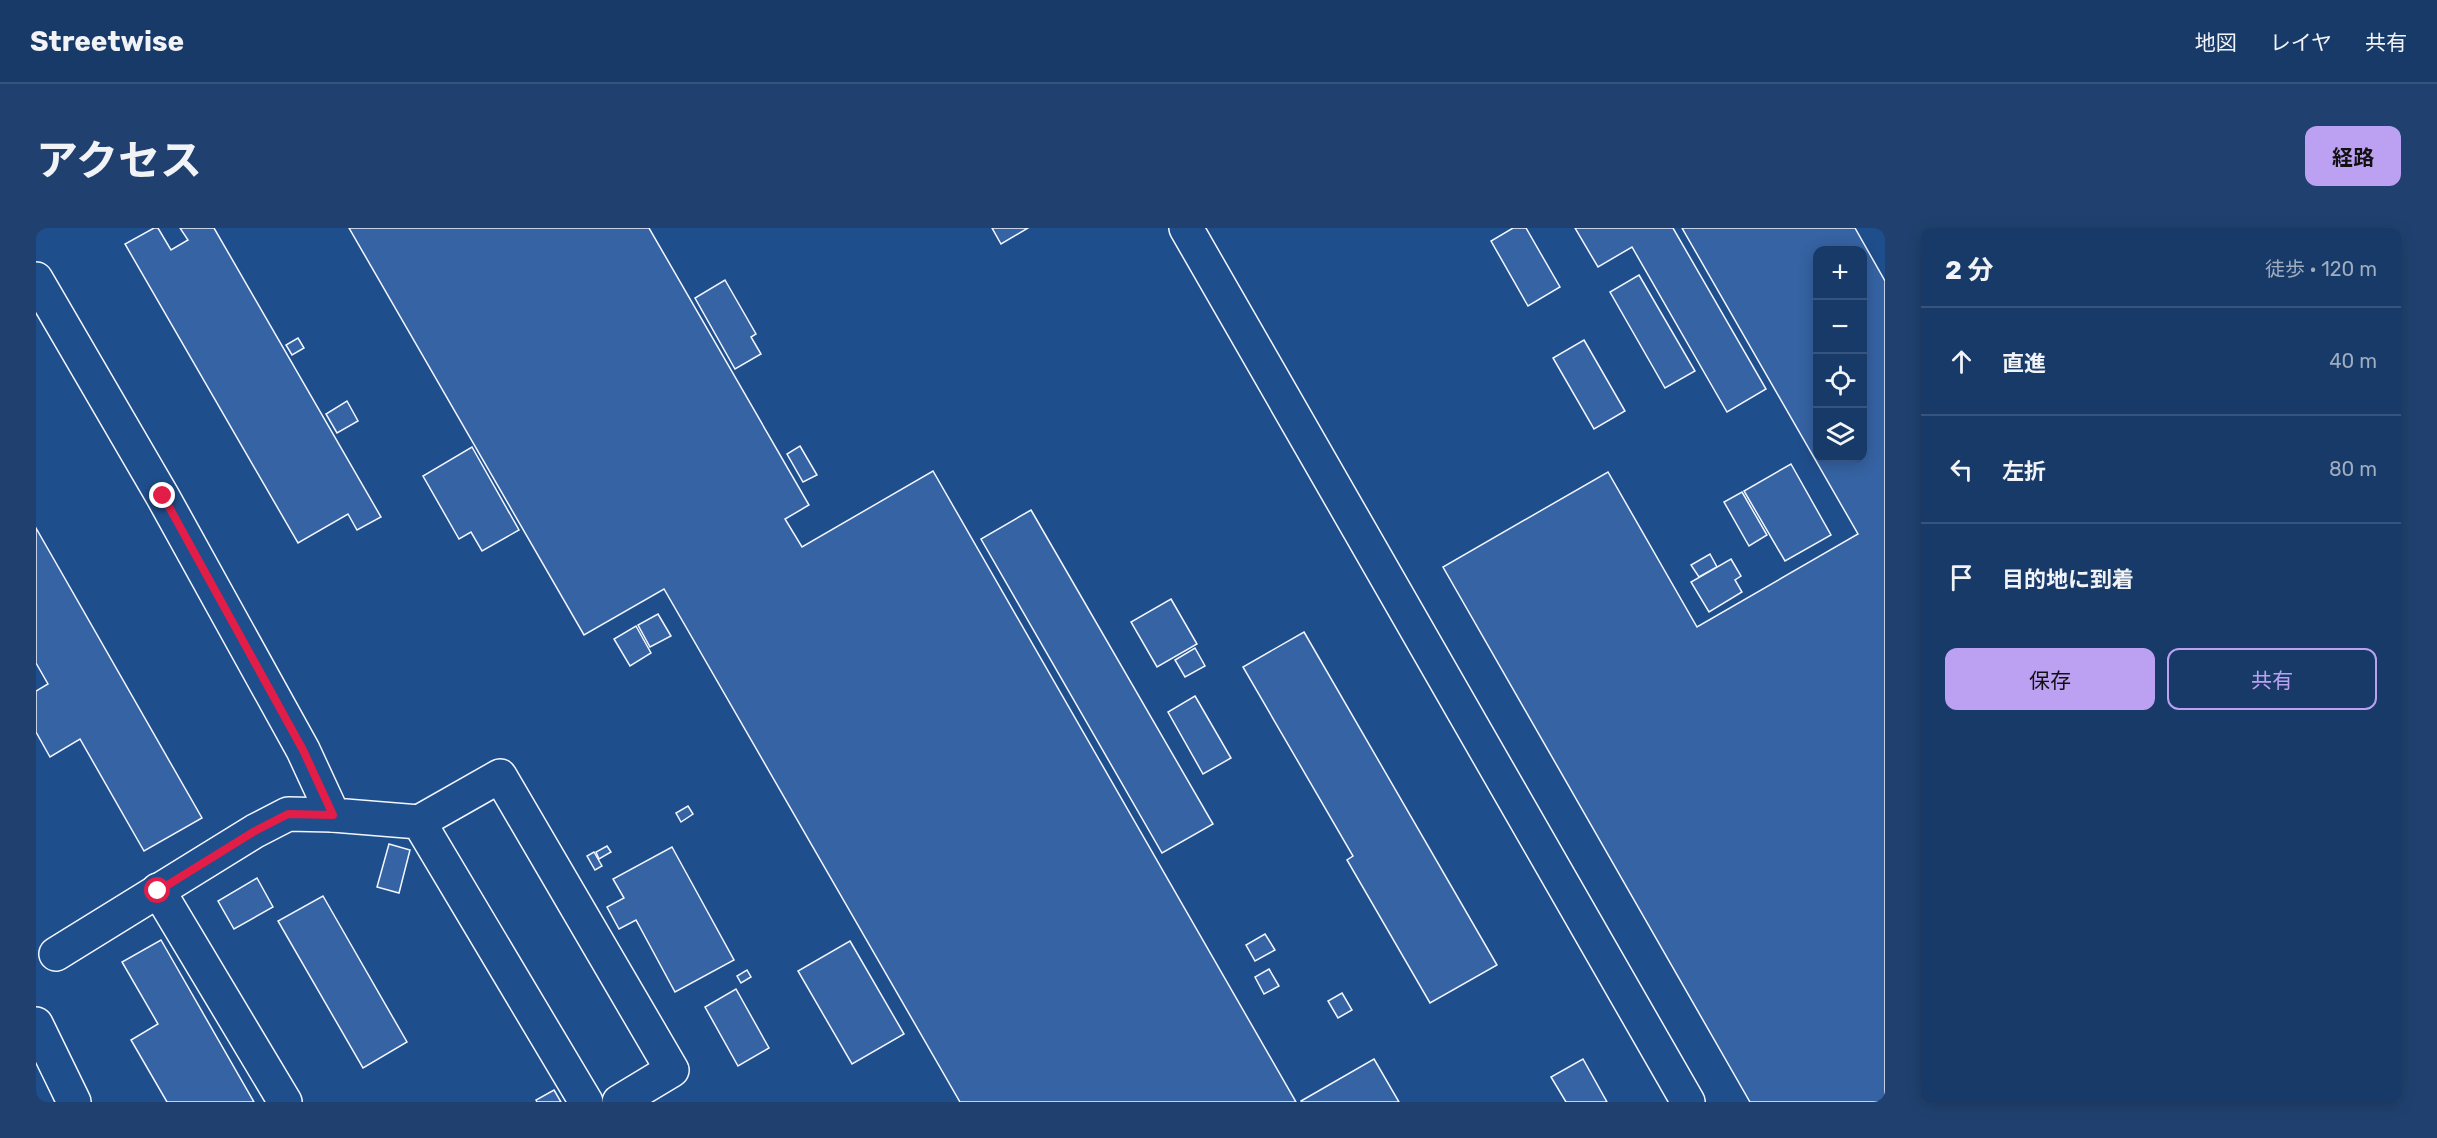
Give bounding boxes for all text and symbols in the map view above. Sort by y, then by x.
text: Streetwise [30,25,184,58]
text: 地図 [2195,30,2237,55]
text: レイヤ [2270,30,2332,55]
text: 共有 [2365,30,2407,55]
button: 経路 [2305,126,2401,186]
text: アクセス [36,136,202,186]
map controls [1813,246,1867,462]
button: + [1813,246,1867,300]
text: 2 分 [1945,255,1993,286]
text: 徒歩 · 120 m [2265,257,2377,281]
button: − [1813,300,1867,354]
icon: ahead [1945,345,1978,378]
text: 40 m [2329,349,2377,373]
text: 直進 [2002,350,2046,377]
button: locate [1813,354,1867,408]
button: layers [1813,408,1867,462]
icon: left [1945,453,1978,486]
text: 80 m [2329,457,2377,481]
text: 左折 [2002,458,2046,485]
route end [149,482,175,508]
icon: arrive [1945,561,1978,594]
text: 目的地に到着 [2002,566,2134,593]
button: 保存 [1945,648,2155,710]
button: 共有 [2167,648,2377,710]
route start [144,877,170,903]

